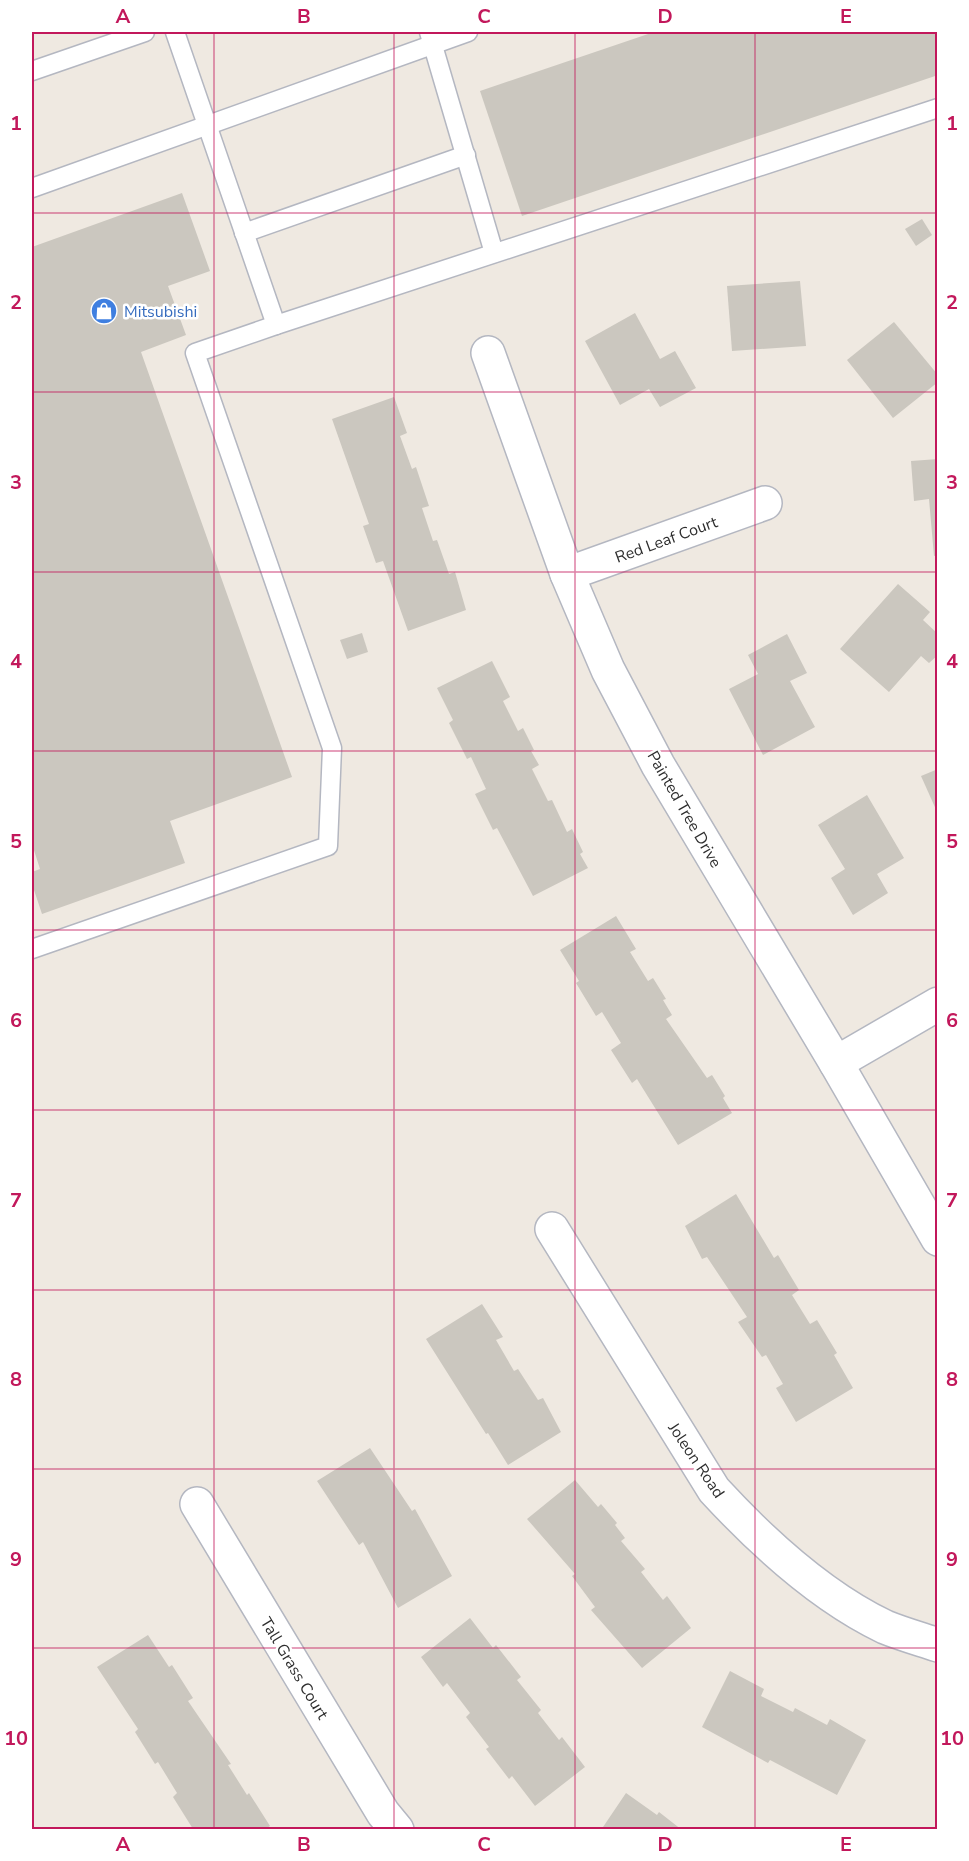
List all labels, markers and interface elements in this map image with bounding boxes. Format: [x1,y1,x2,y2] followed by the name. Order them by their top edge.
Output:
[116,3,131,30] text: A
[297,3,311,30] text: B
[477,3,491,30] text: C
[657,3,673,30] text: D
[840,3,852,30] text: E
[10,110,22,137] text: 1
[946,110,958,137] text: 1
[10,289,22,316] text: 2
[946,289,958,316] text: 2
[89,296,119,326] shop icon: Mitsubishi
[124,301,197,323] place label: Mitsubishi
[10,469,22,496] text: 3
[946,469,958,496] text: 3
[612,511,721,569] street label: Red Leaf Court
[10,648,22,675] text: 4
[946,648,958,675] text: 4
[642,747,727,872] street label: Painted Tree Drive
[10,828,22,855] text: 5
[946,828,958,855] text: 5
[10,1007,22,1034] text: 6
[946,1007,958,1034] text: 6
[10,1187,22,1214] text: 7
[946,1187,958,1214] text: 7
[10,1366,22,1393] text: 8
[946,1366,958,1393] text: 8
[662,1418,729,1503] street label: Joleon Road
[10,1546,22,1573] text: 9
[946,1546,958,1573] text: 9
[255,1613,334,1724] street label: Tall Grass Court
[4,1725,28,1752] text: 10
[940,1725,964,1752] text: 10
[116,1831,131,1858] text: A
[297,1831,311,1858] text: B
[477,1831,491,1858] text: C
[657,1831,673,1858] text: D
[840,1831,852,1858] text: E

